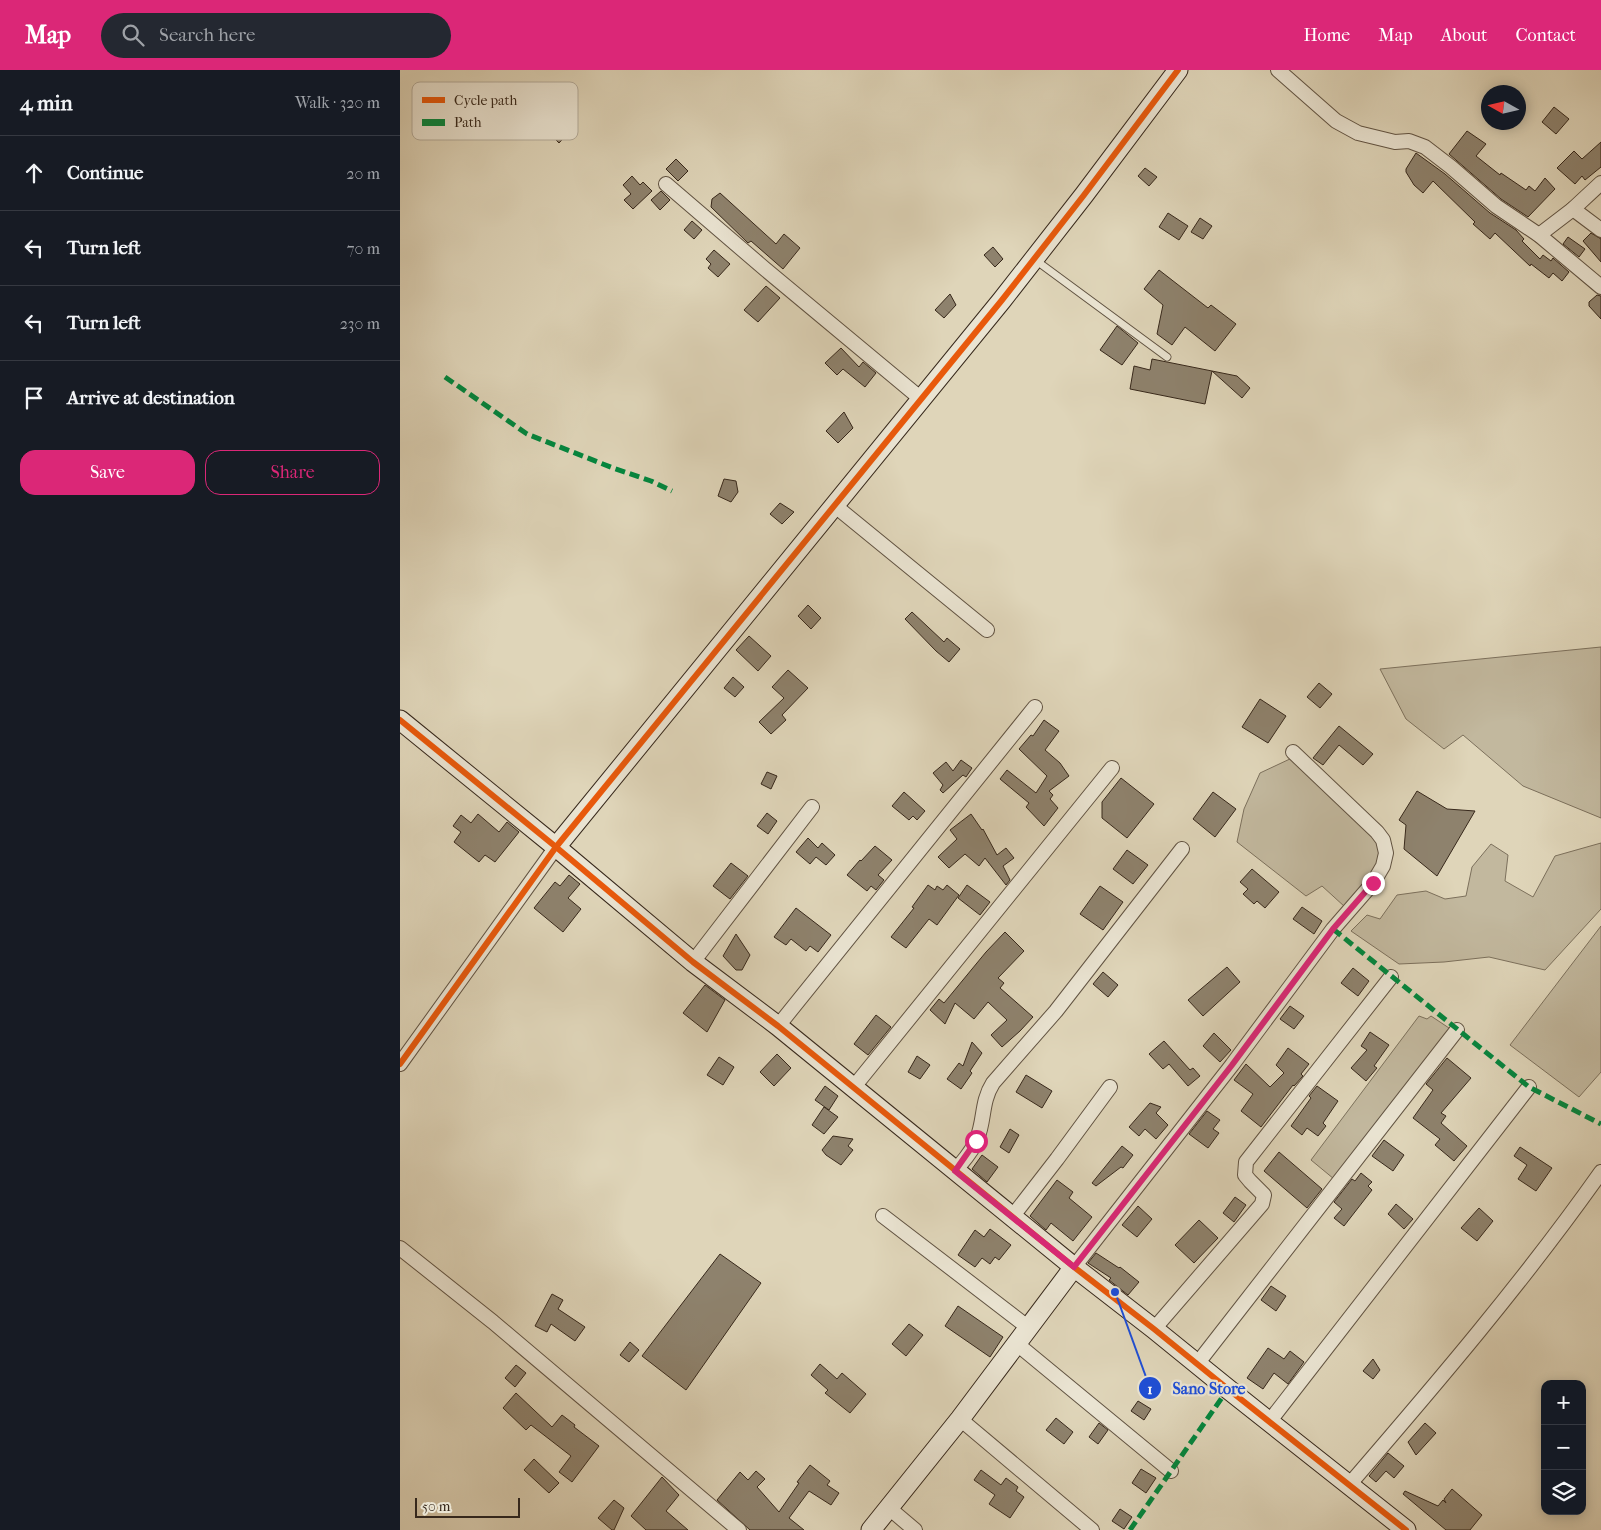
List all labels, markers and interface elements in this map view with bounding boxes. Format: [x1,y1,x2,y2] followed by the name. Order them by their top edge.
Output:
[101,13,451,58] search box
[25,21,71,49] text: Map
[119,21,147,49] icon: search
[159,24,255,46] text: Search here
[1303,25,1350,46] text: Home
[1378,25,1413,46] text: Map
[1441,25,1487,46] text: About
[1515,25,1576,46] text: Contact
[412,82,578,140] legend
[1481,85,1526,130] north arrow
[20,91,73,115] text: 4 min
[454,92,518,109] text: Cycle path
[295,93,380,112] text: Walk · 320 m
[454,114,482,131] text: Path
[20,159,48,187] icon: ahead
[67,162,143,184] text: Continue
[346,164,380,183] text: 20 m
[20,234,48,262] icon: left
[67,237,141,259] text: Turn left
[347,239,380,258] text: 70 m
[20,309,48,337] icon: left
[67,312,141,334] text: Turn left
[340,314,380,333] text: 230 m
[20,384,48,412] icon: arrive
[67,387,235,409] text: Arrive at destination
[20,450,195,495] button: Save
[205,450,380,495] button: Share
[1362,872,1385,895] route end
[965,1130,988,1153] route start
[1138,1373,1256,1404] callout: Sano Store
[1172,1379,1246,1398] text: Sano Store
[1147,1380,1153,1398] text: 1
[1541,1380,1586,1515] map controls
[1541,1380,1586,1425] button: +
[1541,1425,1586,1470] button: −
[1541,1470,1586,1515] button: layers
[415,1495,520,1518] scale bar
[422,1498,450,1515] text: 50 m

